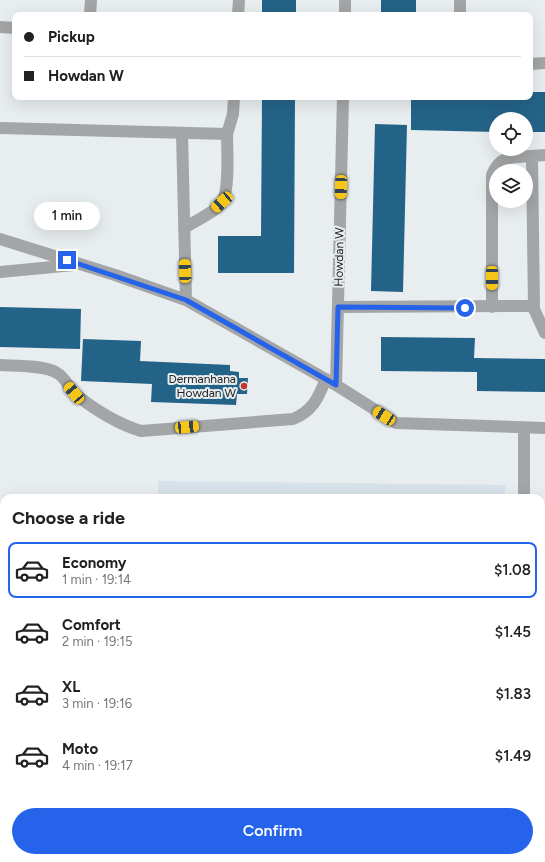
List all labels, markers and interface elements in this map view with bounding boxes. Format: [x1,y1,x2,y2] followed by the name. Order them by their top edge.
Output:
[48,28,95,46] text: Pickup
[48,67,124,85] text: Howdan W
[489,112,533,208] map controls
[489,112,533,156] button: locate
[489,164,533,208] button: layers
[335,175,347,199] car
[209,190,235,214] car
[34,202,100,230] callout: 1 min
[52,208,82,223] text: 1 min
[331,227,347,287] street label: Howdan W
[58,251,76,269] route end
[179,259,191,283] car
[486,266,498,290] car
[456,299,474,317] route start
[168,372,236,400] place label: Dermanhana Howdan W
[62,380,86,406] car
[239,381,249,391] marker: Dermanhana Howdan W
[371,404,397,428] car
[175,420,199,434] car
[12,507,125,529] text: Choose a ride
[14,552,50,588] icon: car
[62,554,127,572] text: Economy
[494,561,531,579] text: $1.08
[62,572,131,587] text: 1 min · 19:14
[14,614,50,650] icon: car
[62,616,121,634] text: Comfort
[495,623,531,641] text: $1.45
[62,634,132,649] text: 2 min · 19:15
[14,676,50,712] icon: car
[62,678,80,696] text: XL
[495,685,531,703] text: $1.83
[62,696,132,711] text: 3 min · 19:16
[14,738,50,774] icon: car
[62,740,98,758] text: Moto
[495,747,531,765] text: $1.49
[62,758,133,773] text: 4 min · 19:17
[12,808,533,854] button: Confirm

